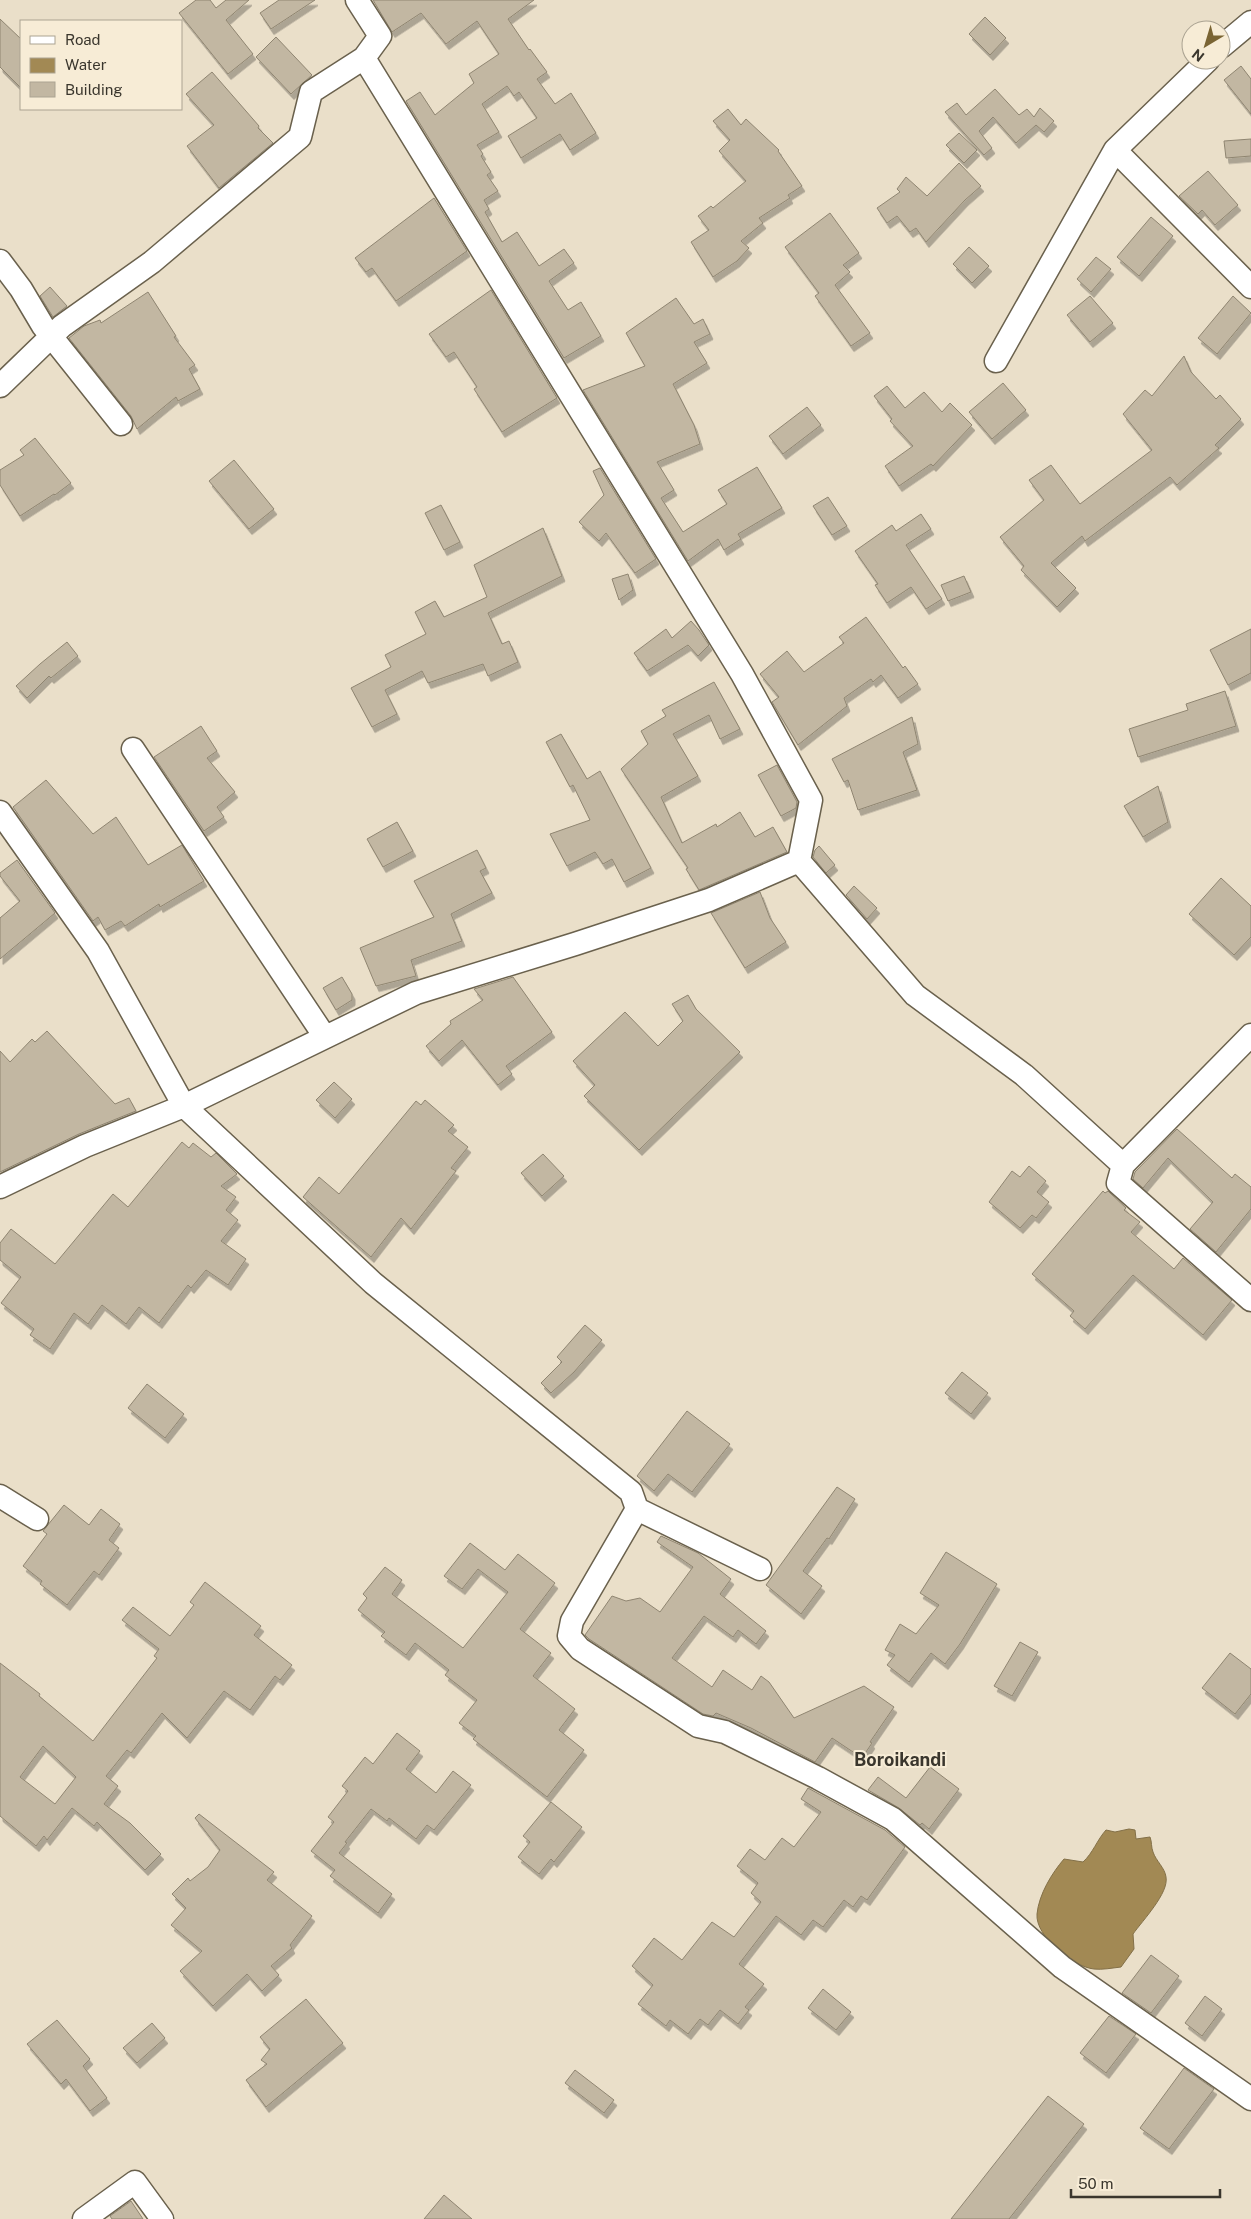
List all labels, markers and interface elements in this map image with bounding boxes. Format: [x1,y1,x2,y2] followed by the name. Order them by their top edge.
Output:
[20,20,182,110] legend
[1181,20,1231,70] north arrow
[65,31,101,48] text: Road
[1189,46,1207,65] text: N
[65,56,107,73] text: Water
[65,81,123,98] text: Building
[854,1749,946,1770] district label: Boroikandi
[1071,2166,1220,2198] scale bar
[1078,2175,1113,2192] text: 50 m

